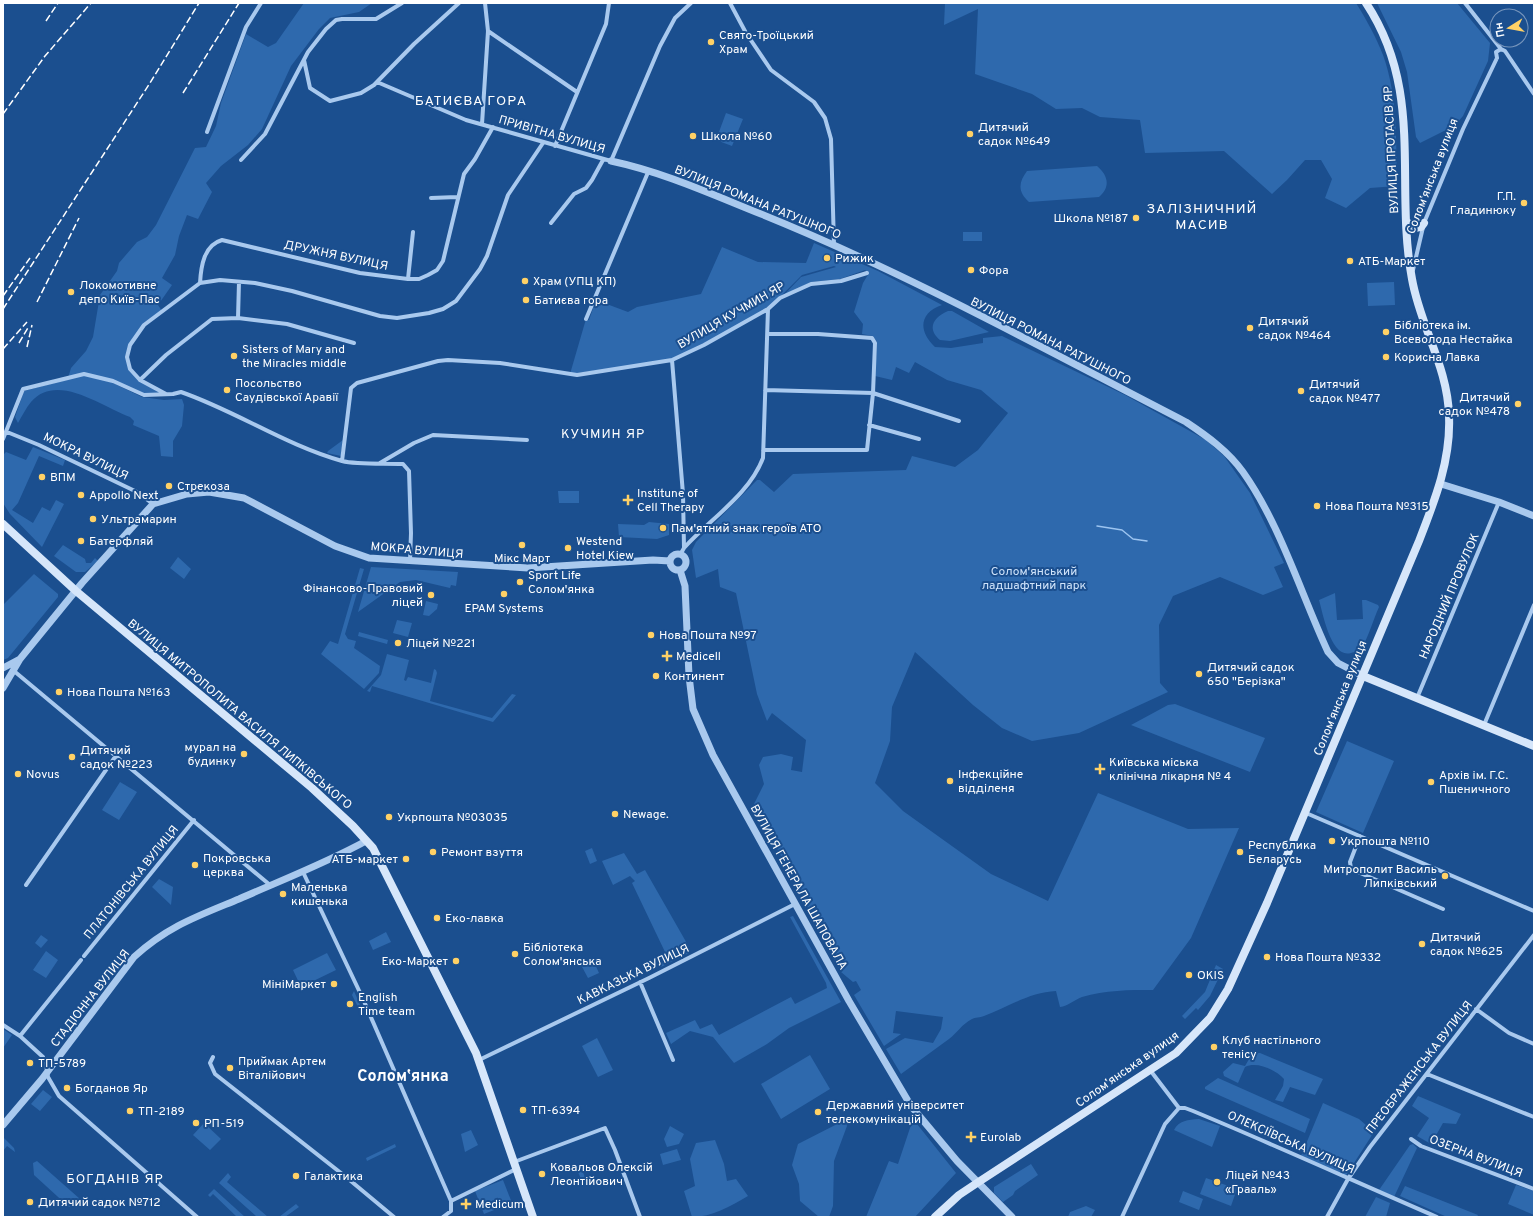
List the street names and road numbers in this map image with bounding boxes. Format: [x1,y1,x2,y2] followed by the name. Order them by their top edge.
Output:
[1381,85,1403,214] street label: ВУЛИЦЯ ПРОТАСІВ ЯР
[497,112,607,158] street label: ПРИВІТНА ВУЛИЦЯ
[1403,116,1462,237] street label: Соломʼянська вулиця
[672,162,843,244] street label: ВУЛИЦЯ РОМАНА РАТУШНОГО
[282,237,389,275] street label: ДРУЖНЯ ВУЛИЦЯ
[675,278,788,353] street label: ВУЛИЦЯ КУЧМИН ЯР
[967,294,1134,390] street label: ВУЛИЦЯ РОМАНА РАТУШНОГО
[40,429,131,484] street label: МОКРА ВУЛИЦЯ
[1416,531,1484,662] street label: НАРОДНИЙ ПРОВУЛОК
[370,539,464,563] street label: МОКРА ВУЛИЦЯ
[124,616,355,814] street label: ВУЛИЦЯ МИТРОПОЛИТА ВАСИЛЯ ЛИПКІВСЬКОГО
[1310,638,1371,758] street label: Соломʼянська вулиця
[746,802,850,973] street label: ВУЛИЦЯ ГЕНЕРАЛА ШАПОВАЛА
[81,822,183,943] street label: ПЛАТОНІВСЬКА ВУЛИЦЯ
[575,941,692,1009] street label: КАВКАЗЬКА ВУЛИЦЯ
[48,946,134,1051] street label: СТАДІОННА ВУЛИЦЯ
[1363,998,1477,1137] street label: ПРЕОБРАЖЕНСЬКА ВУЛИЦЯ
[1073,1028,1183,1112] street label: Соломʼянська вулиця
[1224,1108,1357,1178] street label: ОЛЕКСІЇВСЬКА ВУЛИЦЯ
[1427,1132,1525,1182] street label: ОЗЕРНА ВУЛИЦЯ

